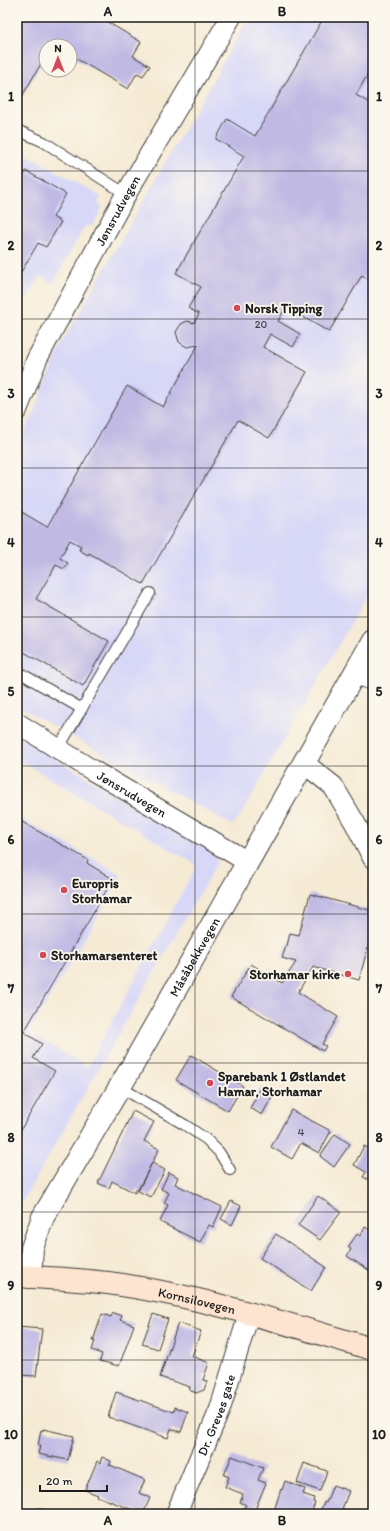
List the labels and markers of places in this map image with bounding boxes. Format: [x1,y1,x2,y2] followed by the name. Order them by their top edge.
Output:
[245,301,323,317] place label: Norsk Tipping
[232,303,242,313] marker: Norsk Tipping
[72,876,133,906] place label: Europris Storhamar
[59,885,69,895] marker: Europris Storhamar
[51,948,158,963] place label: Storhamarsenteret
[38,950,48,960] marker: Storhamarsenteret
[249,967,340,982] place label: Storhamar kirke
[343,969,353,979] marker: Storhamar kirke
[218,1069,346,1099] place label: Sparebank 1 Østlandet Hamar, Storhamar
[205,1078,215,1088] marker: Sparebank 1 Østlandet Hamar, Storhamar

